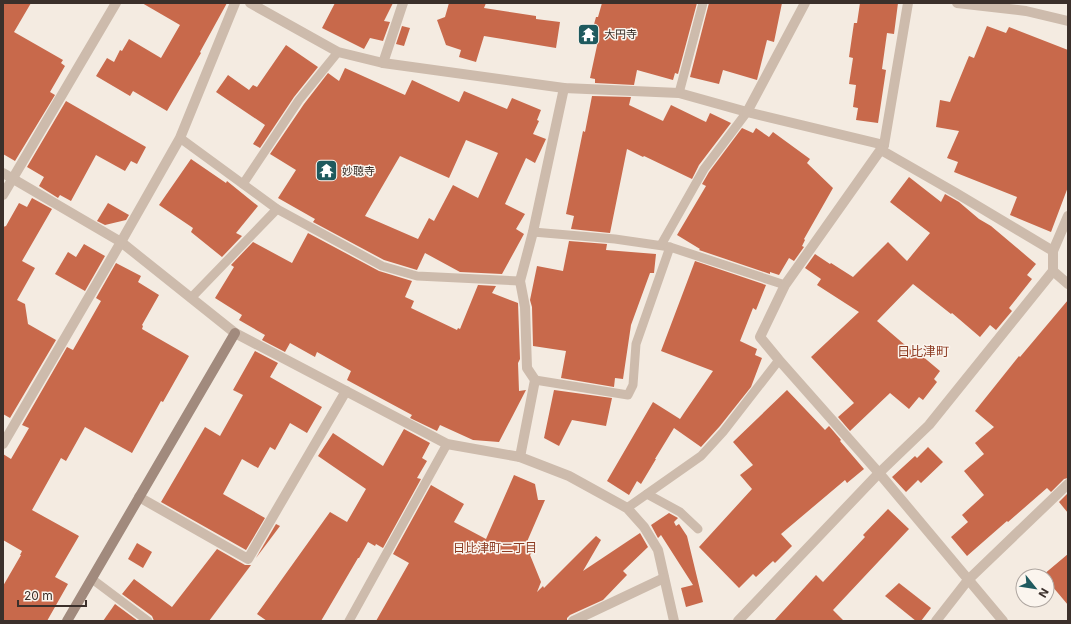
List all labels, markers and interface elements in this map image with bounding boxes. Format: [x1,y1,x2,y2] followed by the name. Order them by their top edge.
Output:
[576,21,602,47] temple icon: 大円寺
[604,27,637,41] place label: 大円寺
[314,158,340,184] temple icon: 妙聴寺
[342,164,375,178] place label: 妙聴寺
[897,343,949,359] district label: 日比津町
[453,540,537,555] district label: 日比津町二丁目
[1015,568,1055,608] north arrow
[18,582,86,608] scale bar
[1036,586,1052,600] text: N
[24,588,53,603] text: 20 m

